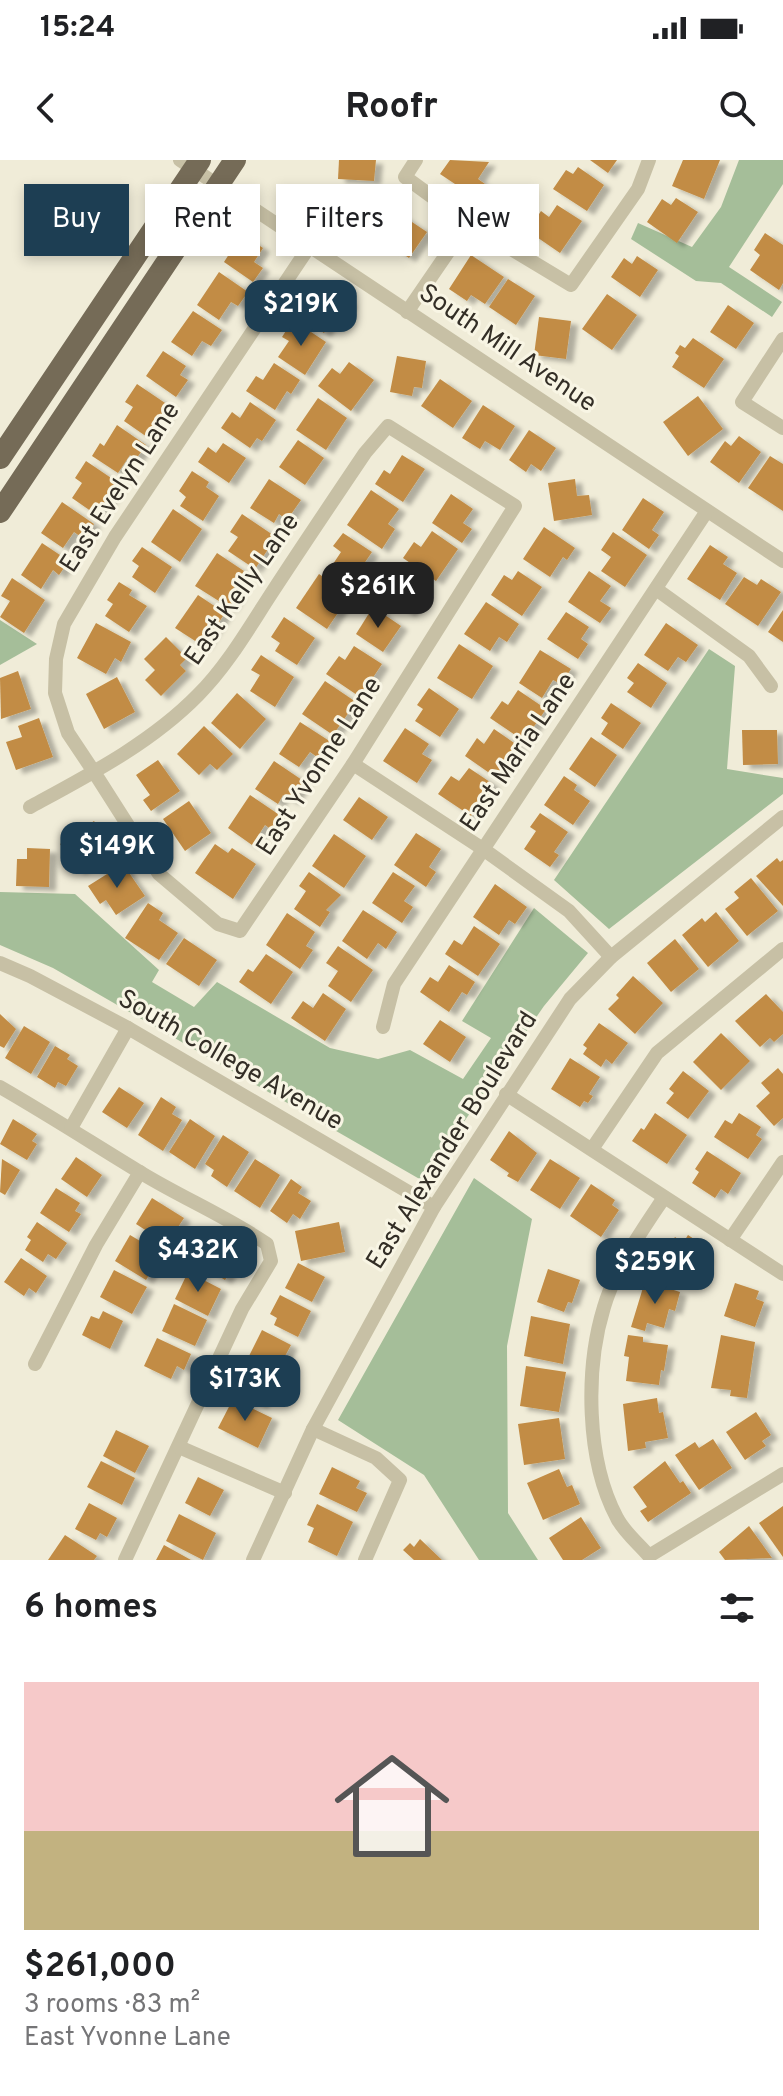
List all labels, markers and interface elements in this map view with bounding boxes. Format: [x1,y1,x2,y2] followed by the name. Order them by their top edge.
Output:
[40,10,115,47] text: 15:24
[345,85,438,131] text: Roofr
[24,86,68,130] icon: back
[715,86,759,130] icon: search
[24,184,129,256] chip: Buy
[145,184,260,256] chip: Rent
[276,184,412,256] chip: Filters
[428,184,539,256] chip: New
[412,277,602,421] street label: South Mill Avenue
[245,280,357,348] pin: $219K
[263,289,339,322] text: $219K
[53,396,189,580] street label: East Evelyn Lane
[178,507,308,673] street label: East Kelly Lane
[322,562,434,630] pin: $261K
[340,571,416,604] text: $261K
[454,667,584,839] street label: East Maria Lane
[250,671,390,863] street label: East Yvonne Lane
[61,822,173,890] pin: $149K
[78,831,156,864] text: $149K
[112,983,348,1139] street label: South College Avenue
[360,1006,546,1276] street label: East Alexander Boulevard
[142,1226,254,1294] pin: $432K
[157,1235,239,1268] text: $432K
[599,1238,711,1306] pin: $259K
[614,1247,696,1280] text: $259K
[189,1355,301,1423] pin: $173K
[208,1364,282,1397] text: $173K
[715,1586,759,1630] icon: filters
[24,1587,158,1630] text: 6 homes
[320,1734,464,1878] icon: home
[24,1946,176,1989] text: $261,000
[24,1989,200,2022] text: 3 rooms · 83 m²
[24,2022,231,2055] text: East Yvonne Lane

